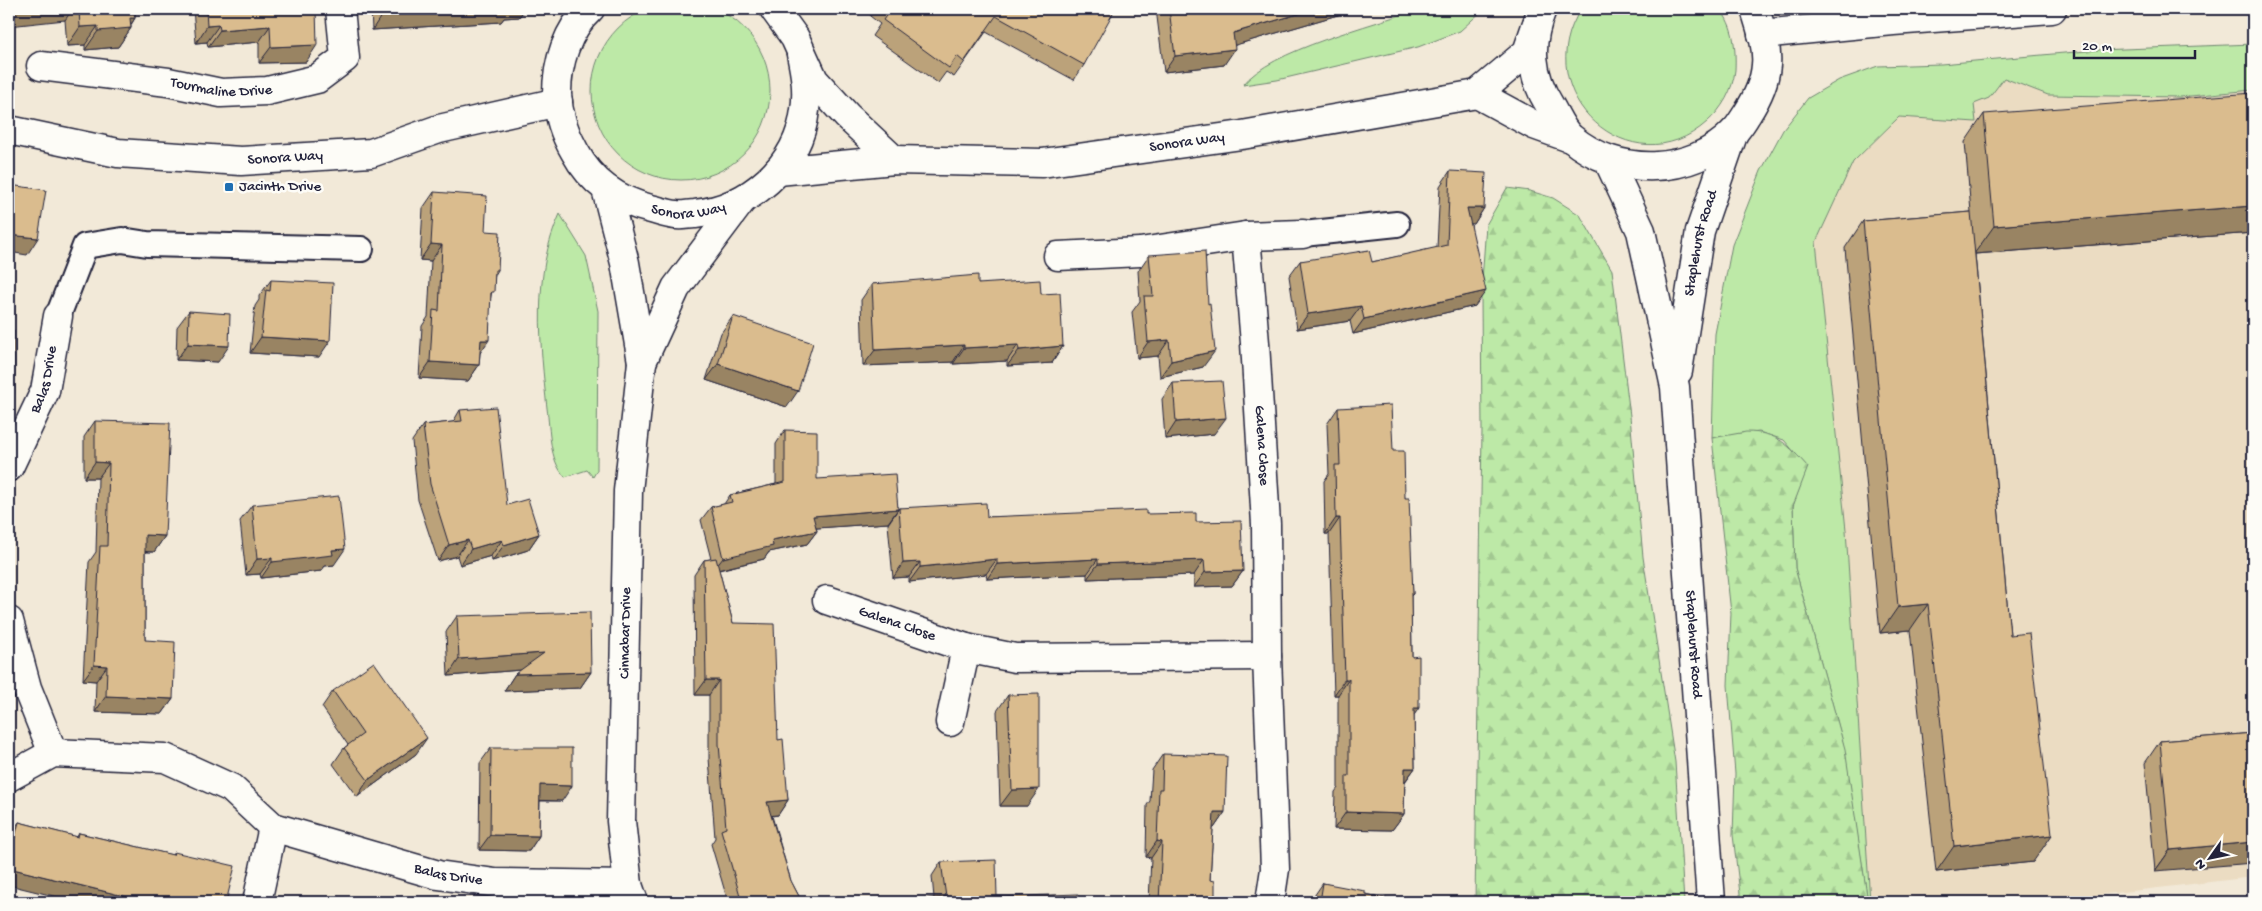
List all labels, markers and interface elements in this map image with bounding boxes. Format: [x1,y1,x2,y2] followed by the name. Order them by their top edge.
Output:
[2074,28,2196,60] scale bar
[2082,38,2112,56] text: 20 m
[168,74,274,102] street label: Tourmaline Drive
[1148,128,1226,157] street label: Sonora Way
[247,147,324,170] street label: Sonora Way
[239,178,321,196] place label: Jacinth Drive
[223,181,235,193] marker: Jacinth Drive
[1681,187,1723,297] street label: Staplehurst Road
[649,198,729,225] street label: Sonora Way
[26,344,62,417] street label: Balas Drive
[1250,405,1273,486] street label: Galena Close
[616,587,636,679] street label: Cinnabar Drive
[1680,590,1706,700] street label: Staplehurst Road
[856,603,938,646] street label: Galena Close
[2184,834,2234,884] north arrow
[2192,855,2211,872] text: N
[411,859,484,890] street label: Balas Drive

